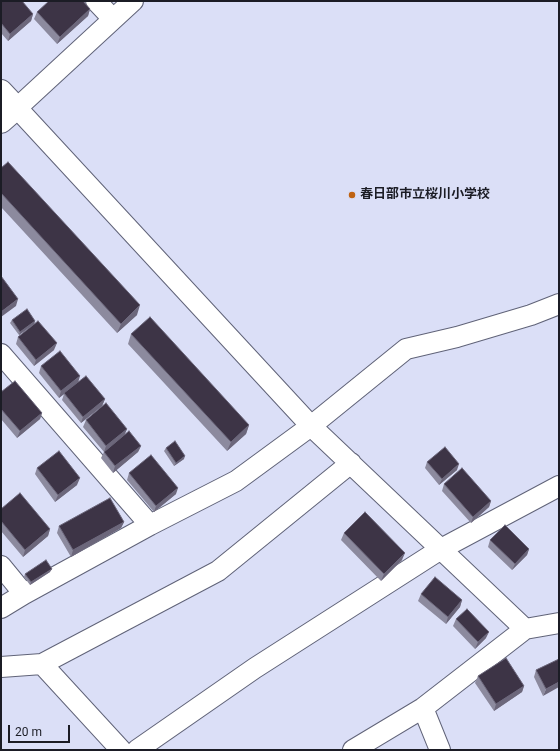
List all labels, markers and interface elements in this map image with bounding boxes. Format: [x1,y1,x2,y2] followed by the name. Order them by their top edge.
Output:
[360,187,490,203] place label: 春日部市立桜川小学校
[347,190,357,200] marker: 春日部市立桜川小学校
[10,717,72,743] scale bar
[15,725,42,739] text: 20 m

